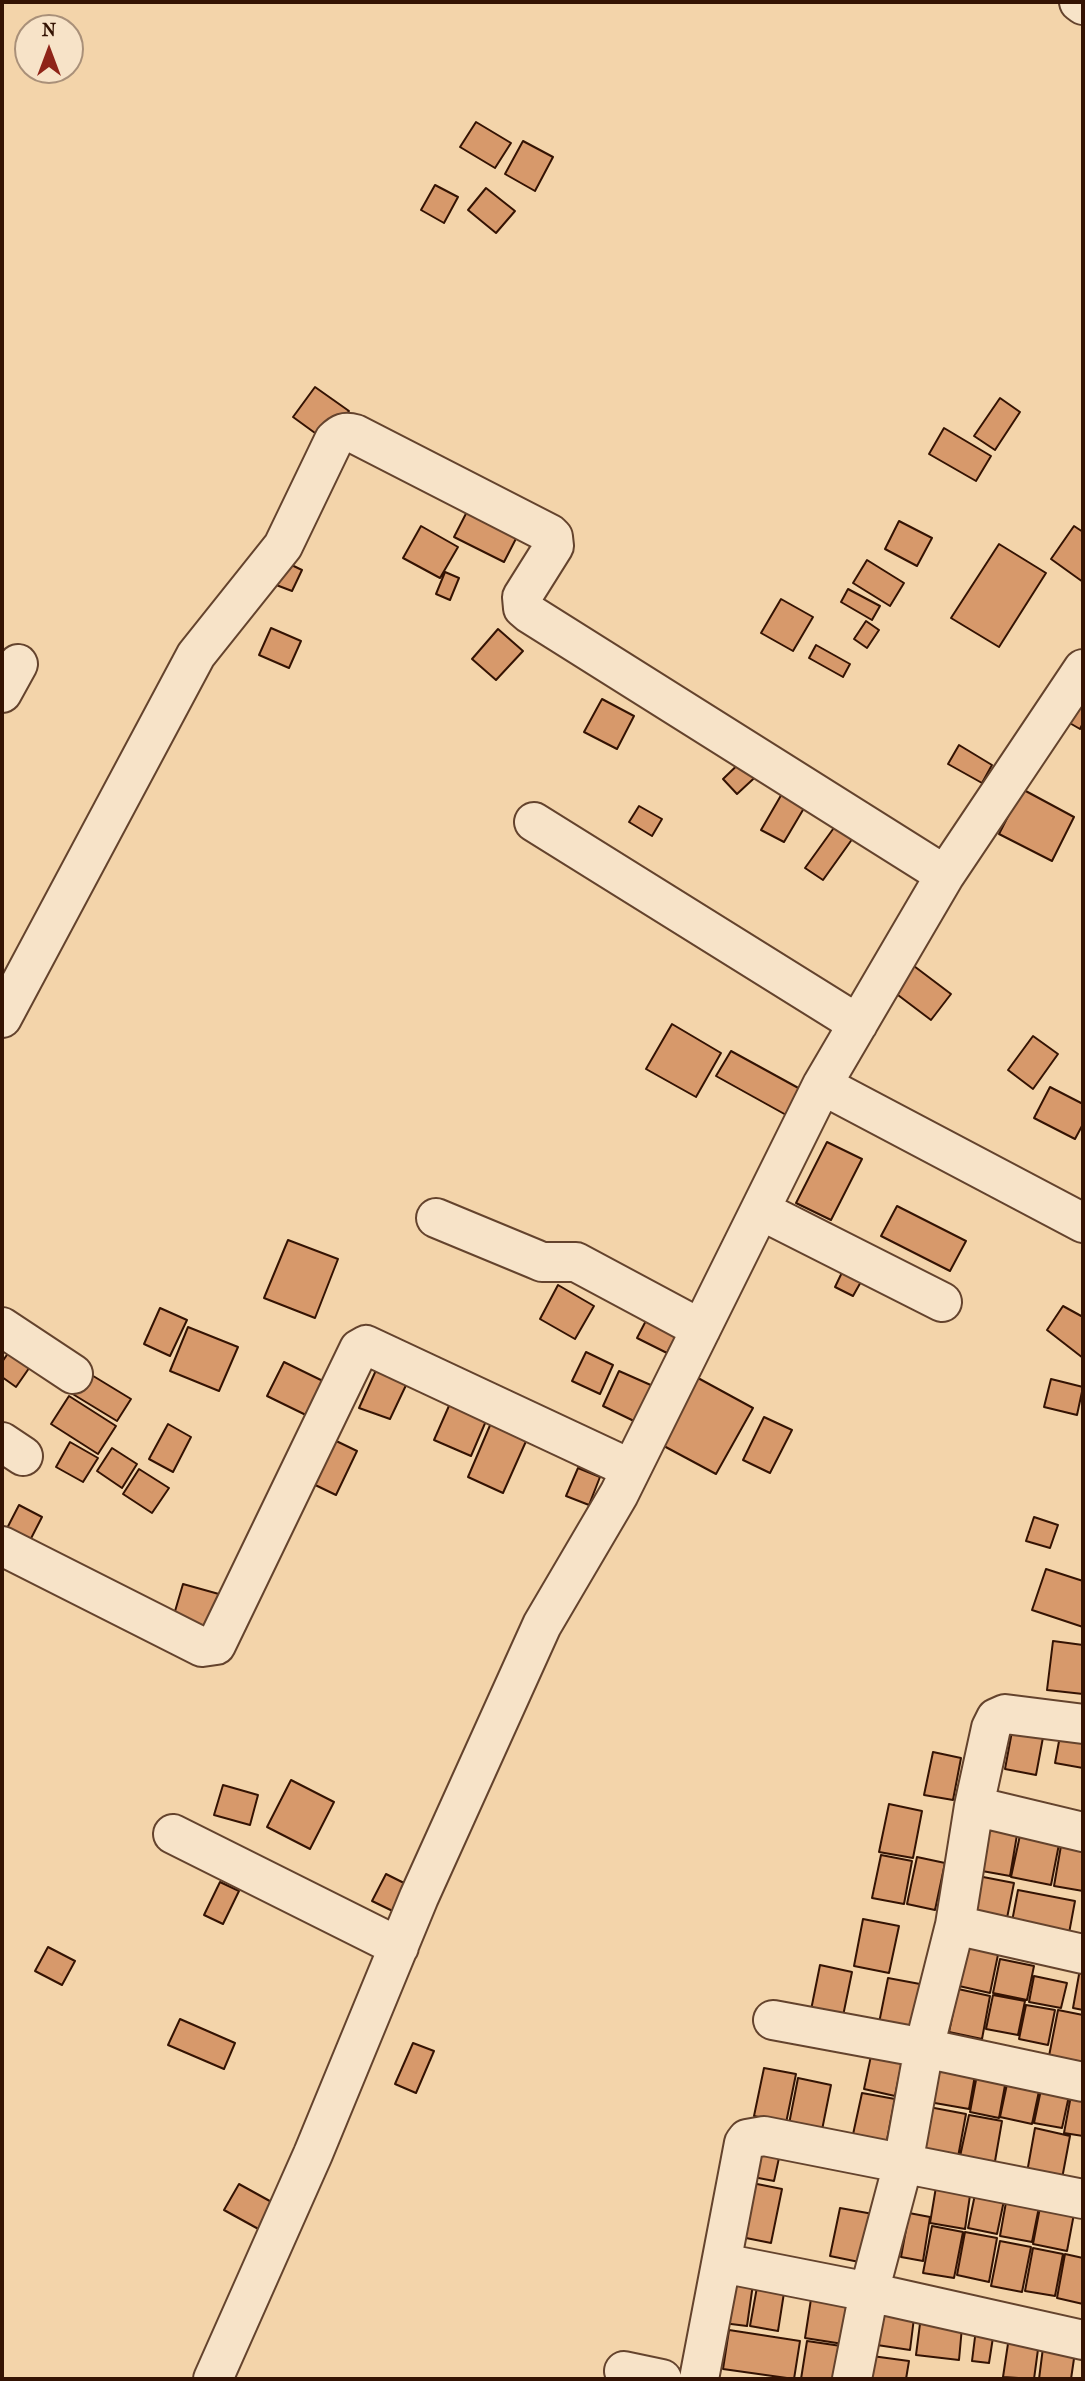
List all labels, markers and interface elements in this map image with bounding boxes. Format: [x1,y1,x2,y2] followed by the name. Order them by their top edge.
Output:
[14,14,84,84] north arrow
[42,19,56,41] text: N

